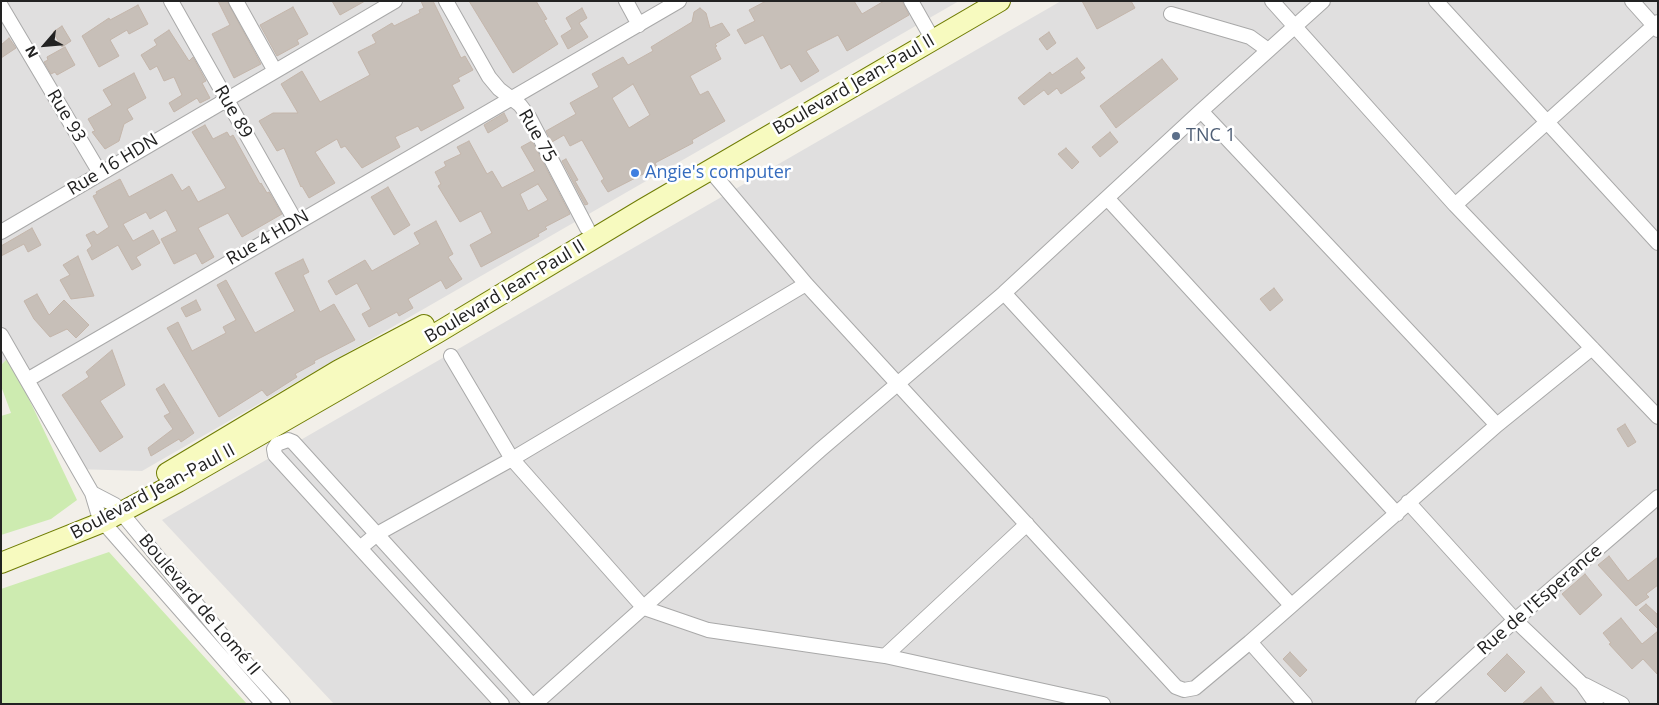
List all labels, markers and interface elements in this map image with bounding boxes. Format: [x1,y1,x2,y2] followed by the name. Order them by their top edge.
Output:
[20,20,70,70] north arrow
[769,30,939,140] street label: Boulevard Jean-Paul II
[20,43,42,61] text: N
[209,82,257,142] street label: Rue 89
[42,86,90,146] street label: Rue 93
[513,106,561,166] street label: Rue 75
[1186,125,1236,147] place label: TNC 1
[64,129,162,201] street label: Rue 16 HDN
[1170,130,1182,142] marker: TNC 1
[645,162,791,184] place label: Angie's computer
[629,167,641,179] marker: Angie's computer
[223,206,313,270] street label: Rue 4 HDN
[421,236,589,348] street label: Boulevard Jean-Paul II
[67,439,239,545] street label: Boulevard Jean-Paul II
[134,530,264,680] street label: Boulevard de Lomé II
[1473,540,1607,660] street label: Rue de l'Esperance

